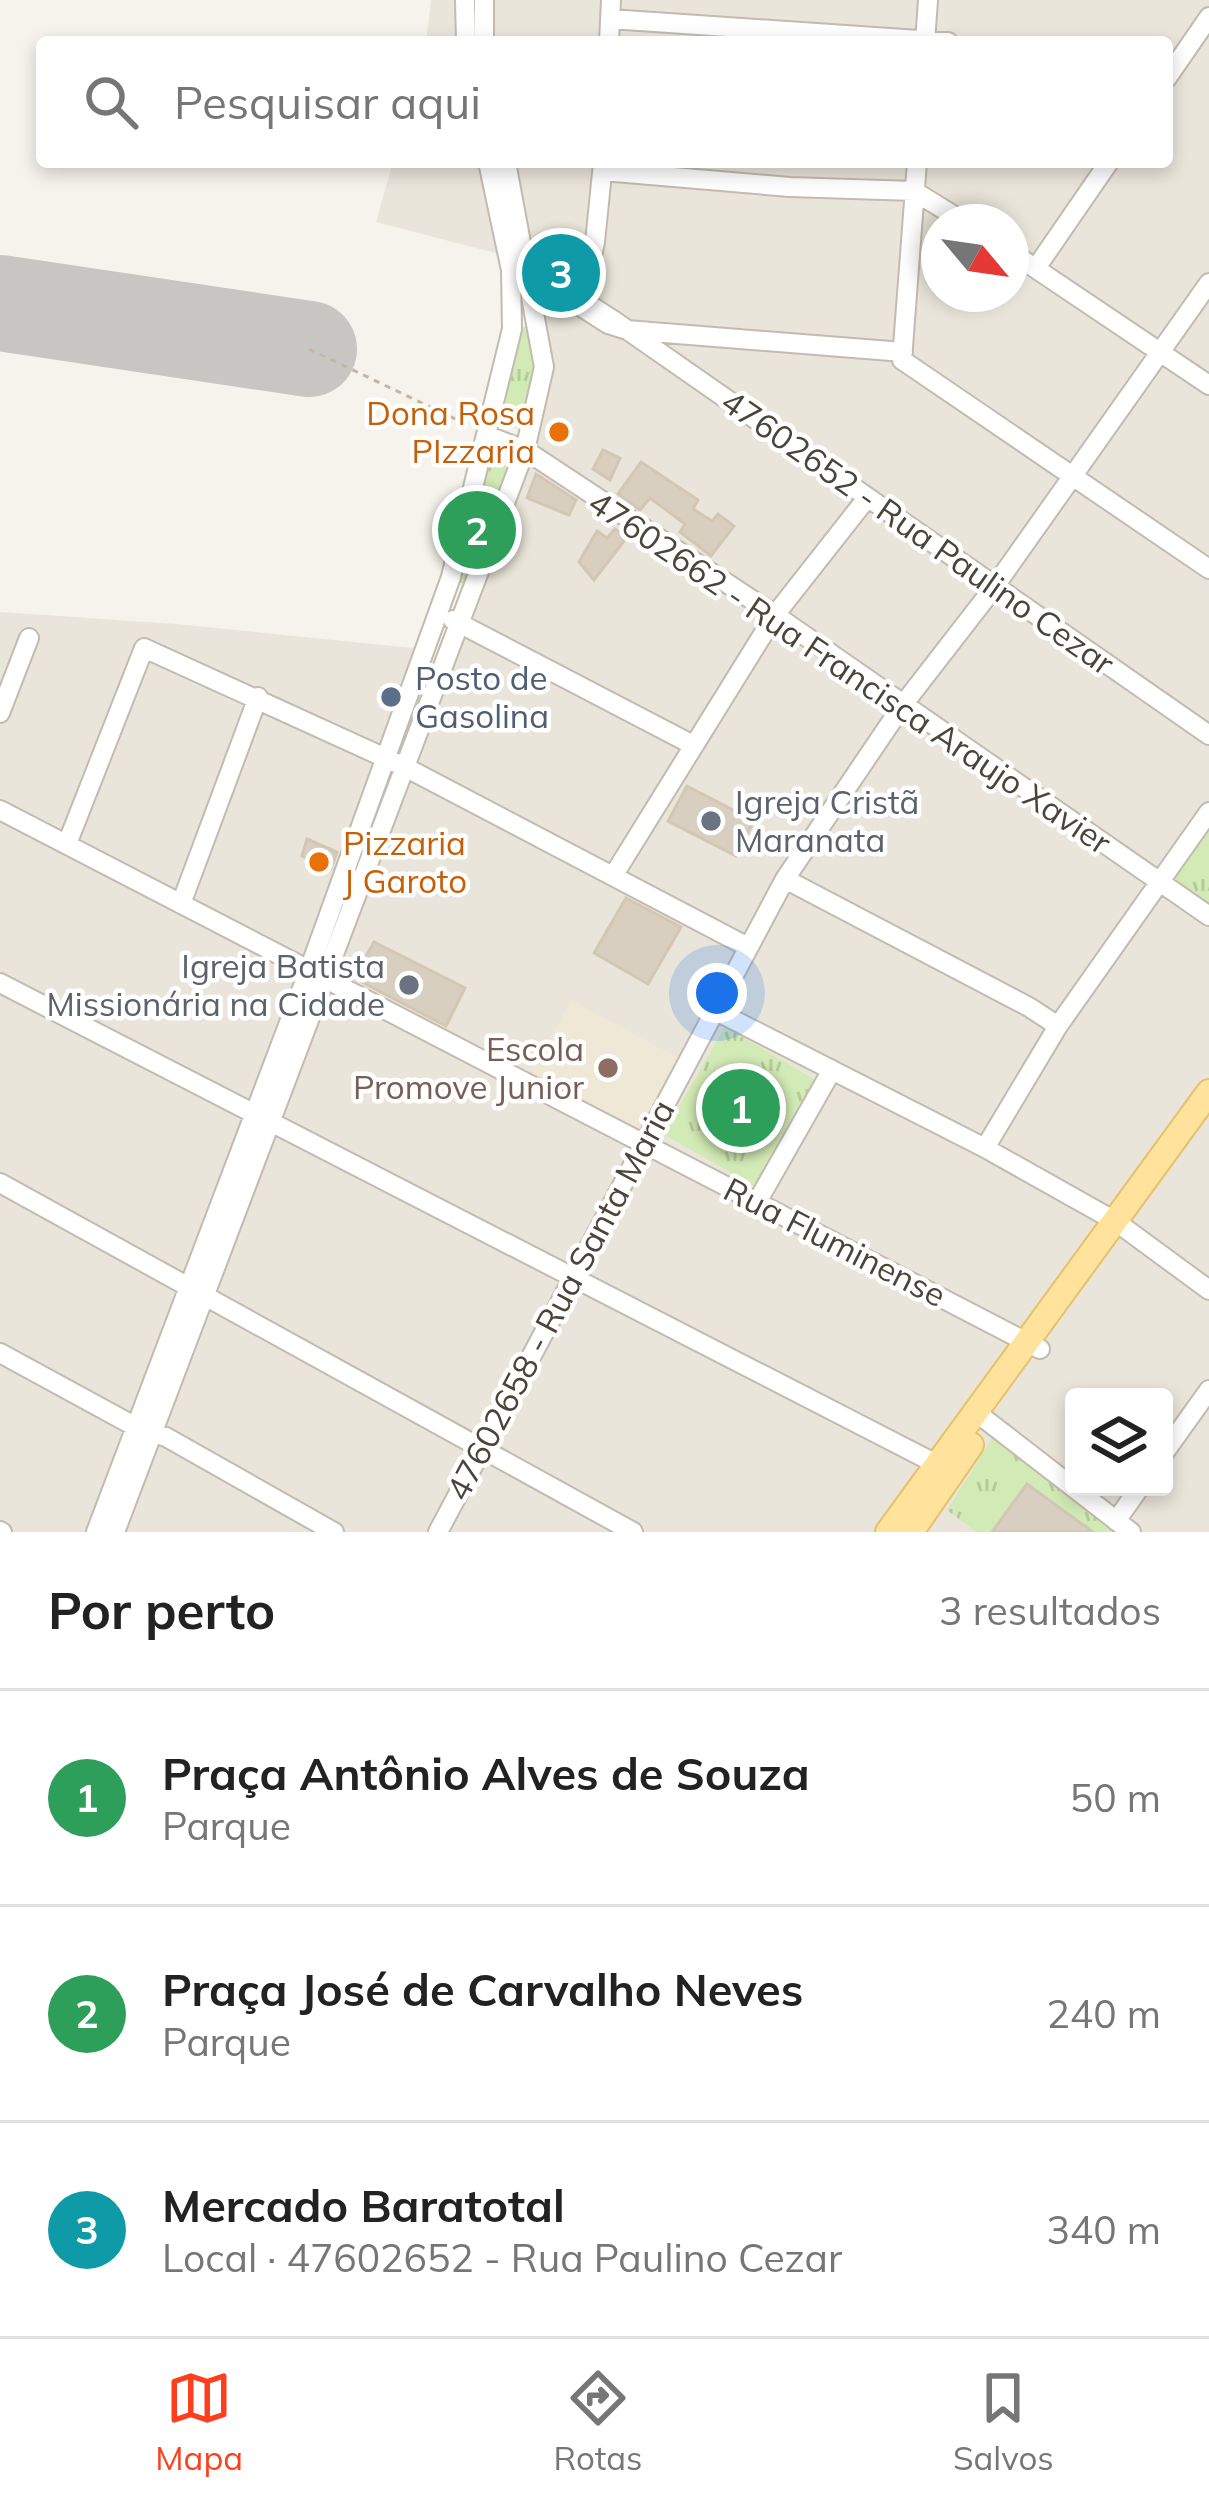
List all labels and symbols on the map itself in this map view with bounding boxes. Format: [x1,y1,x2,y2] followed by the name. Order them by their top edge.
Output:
[921,204,1029,312] north arrow
[522,228,600,318] pin: 3
[714,380,1123,683] street label: 47602652 - Rua Paulino Cezar
[366,392,535,471] place label: Dona Rosa PIzzaria
[546,419,572,445] marker: Dona Rosa PIzzaria
[581,481,1119,862] street label: 47602662 - Rua Francisca Araujo Xavier
[438,485,516,575] pin: 2
[415,657,549,736] place label: Posto de Gasolina
[378,684,404,710] marker: Posto de Gasolina
[735,781,919,860] place label: Igreja Cristã Maranata
[698,808,724,834] marker: Igreja Cristã Maranata
[343,822,467,901] place label: Pizzaria J Garoto
[306,849,332,875] marker: Pizzaria J Garoto
[46,945,385,1024] place label: Igreja Batista Missionária na Cidade
[687,963,747,1023] your location
[396,972,422,998] marker: Igreja Batista Missionária na Cidade
[353,1028,584,1107] place label: Escola Promove Junior
[595,1055,621,1081] marker: Escola Promove Junior
[702,1063,780,1153] pin: 1
[436,1093,683,1507] street label: 47602658 - Rua Santa Maria
[717,1168,953,1315] street label: Rua Fluminense

